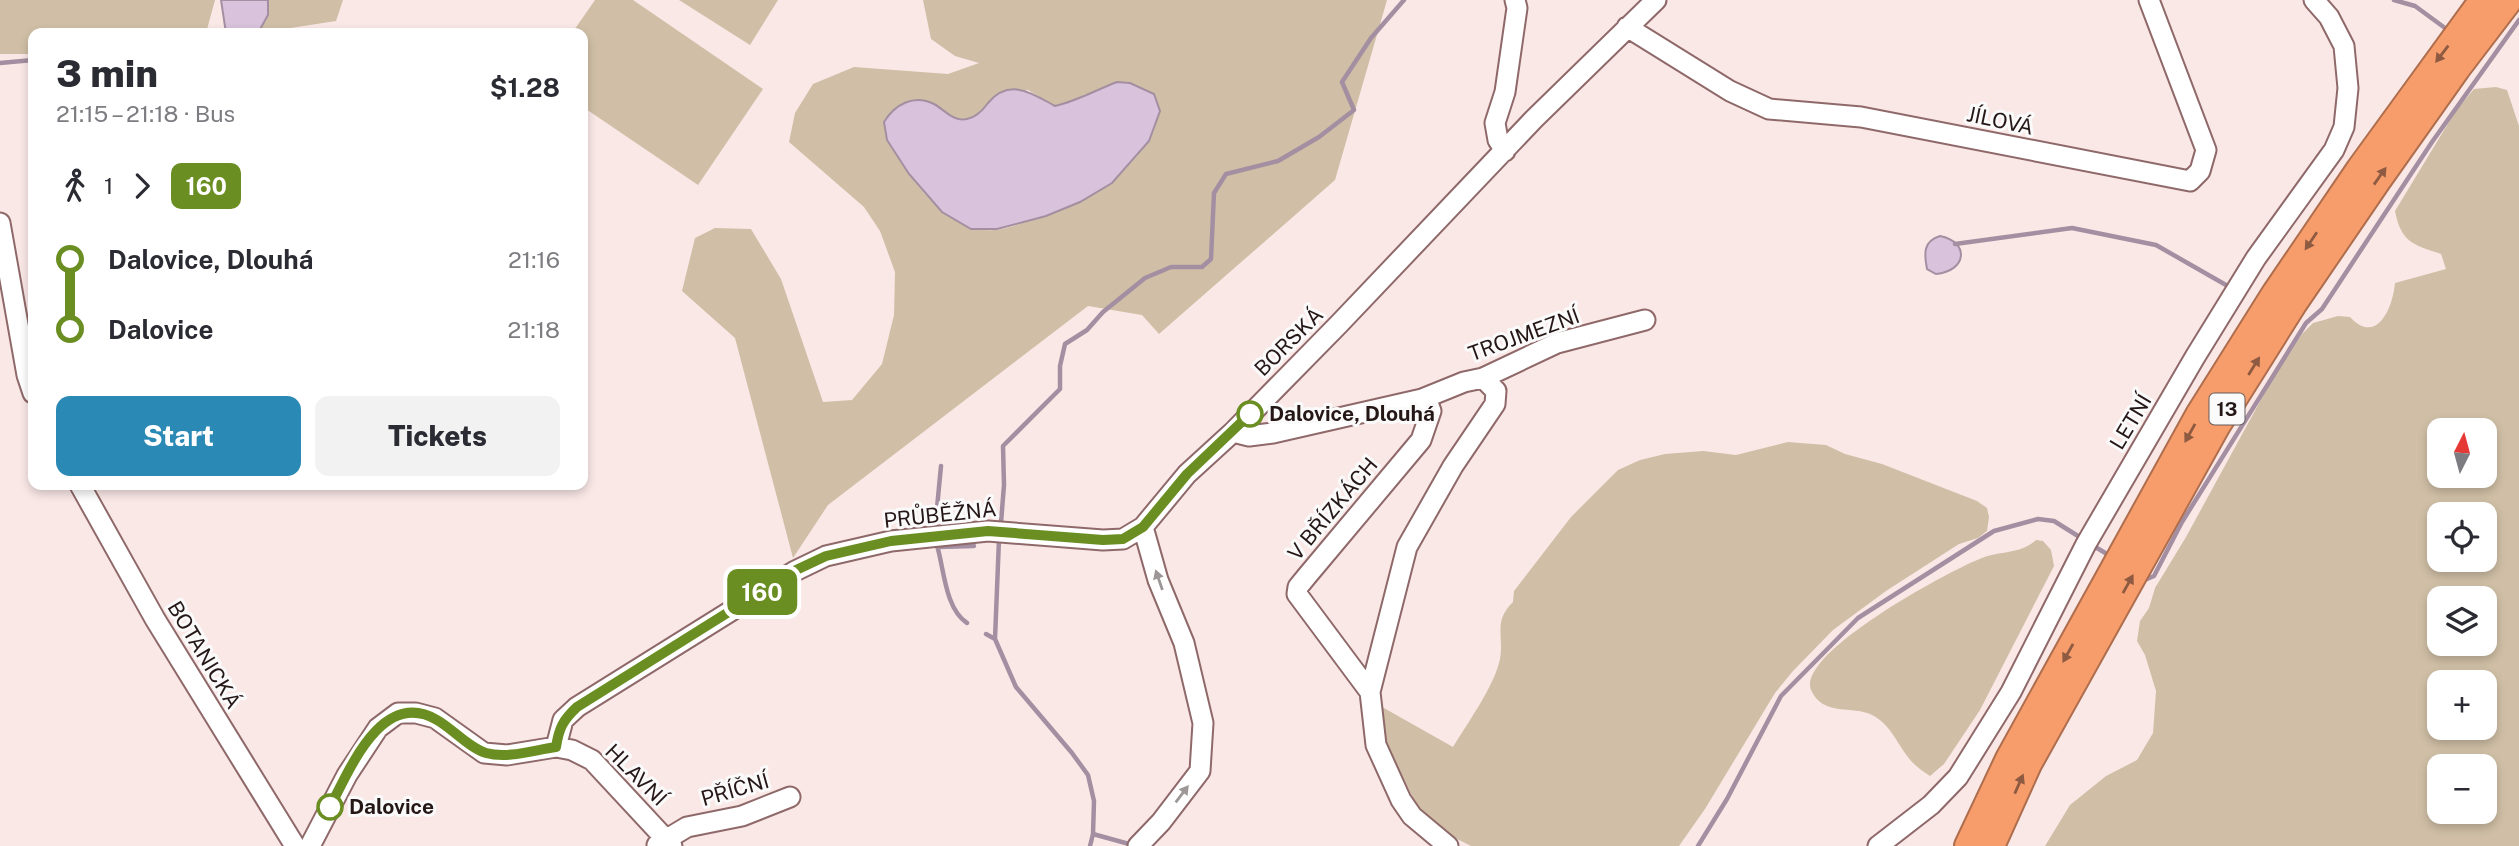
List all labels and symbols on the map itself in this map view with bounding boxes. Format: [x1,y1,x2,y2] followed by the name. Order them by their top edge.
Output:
[2435,45,2449,64] one-way arrow
[1964,101,2036,140] street label: JÍLOVÁ
[2373,167,2386,186] one-way arrow
[2305,231,2318,251] one-way arrow
[1249,302,1328,381] street label: BORSKÁ
[1465,302,1584,366] street label: TROJMEZNÍ
[2247,357,2261,375] one-way arrow
[2104,389,2157,454] street label: LETNÍ
[2210,394,2244,424] road number: 13
[1237,401,1263,427] marker: Dalovice, Dlouhá
[1269,401,1435,426] place label: Dalovice, Dlouhá
[2427,418,2497,488] north arrow
[2184,423,2196,443] one-way arrow
[1282,452,1383,565] street label: V BŘÍZKÁCH
[882,495,998,533] street label: PRŮBĚŽNÁ
[722,569,802,615] line badge: 160
[1153,569,1164,590] one-way arrow
[2122,574,2134,594] one-way arrow
[163,596,246,713] street label: BOTANICKÁ
[2062,644,2074,663] one-way arrow
[600,739,673,811] street label: HLAVNÍ
[698,768,773,811] street label: PŘÍČNÍ
[2014,774,2025,794] one-way arrow
[1175,785,1189,803] one-way arrow
[317,794,343,820] marker: Dalovice
[349,794,434,819] place label: Dalovice

